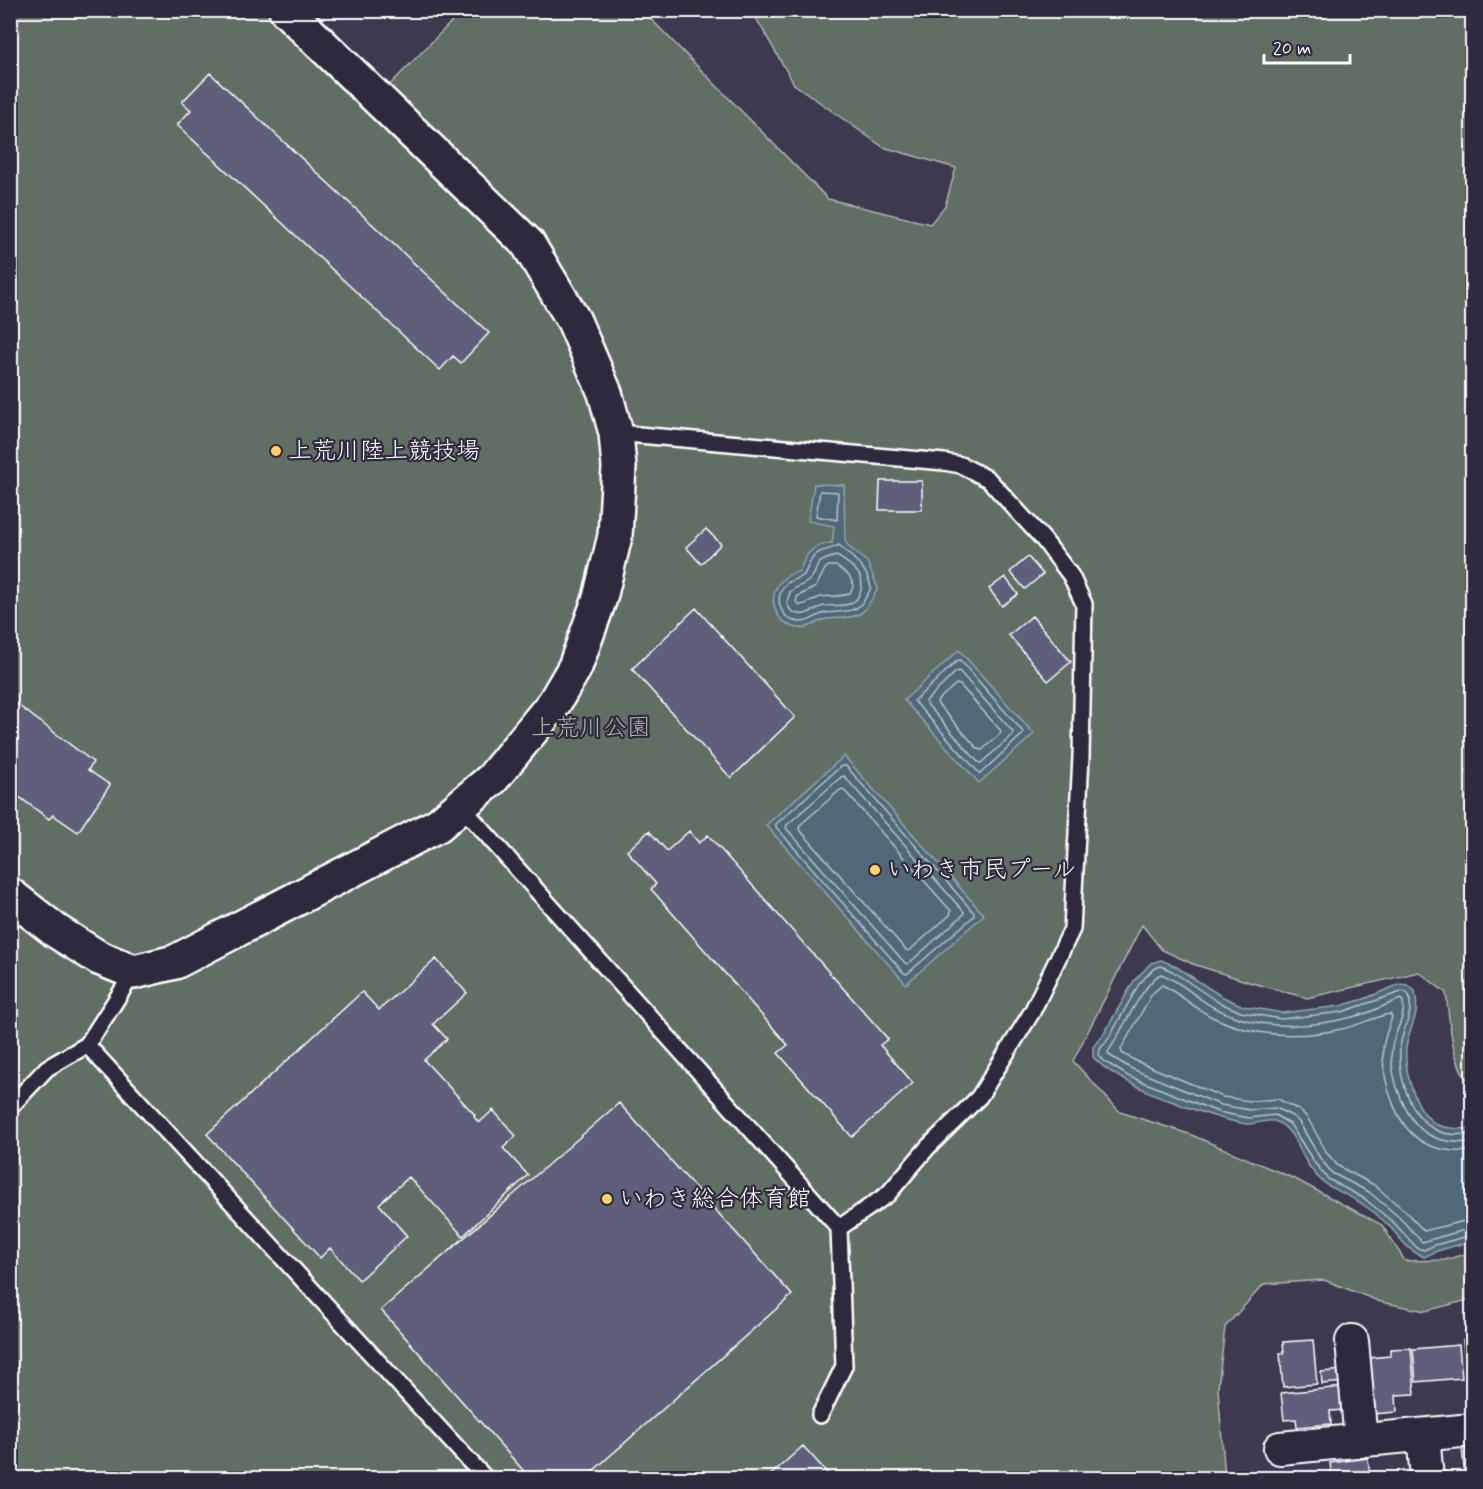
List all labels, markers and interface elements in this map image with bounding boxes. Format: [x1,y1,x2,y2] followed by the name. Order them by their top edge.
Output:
[1264,27,1350,65] scale bar
[1273,37,1311,61] text: 20 m
[288,436,480,467] place label: 上荒川陸上競技場
[269,444,283,458] marker: 上荒川陸上競技場
[531,713,651,744] park label: 上荒川公園
[887,855,1076,886] place label: いわき市民プール
[868,863,882,877] marker: いわき市民プール
[619,1184,811,1215] place label: いわき総合体育館
[600,1192,614,1206] marker: いわき総合体育館

